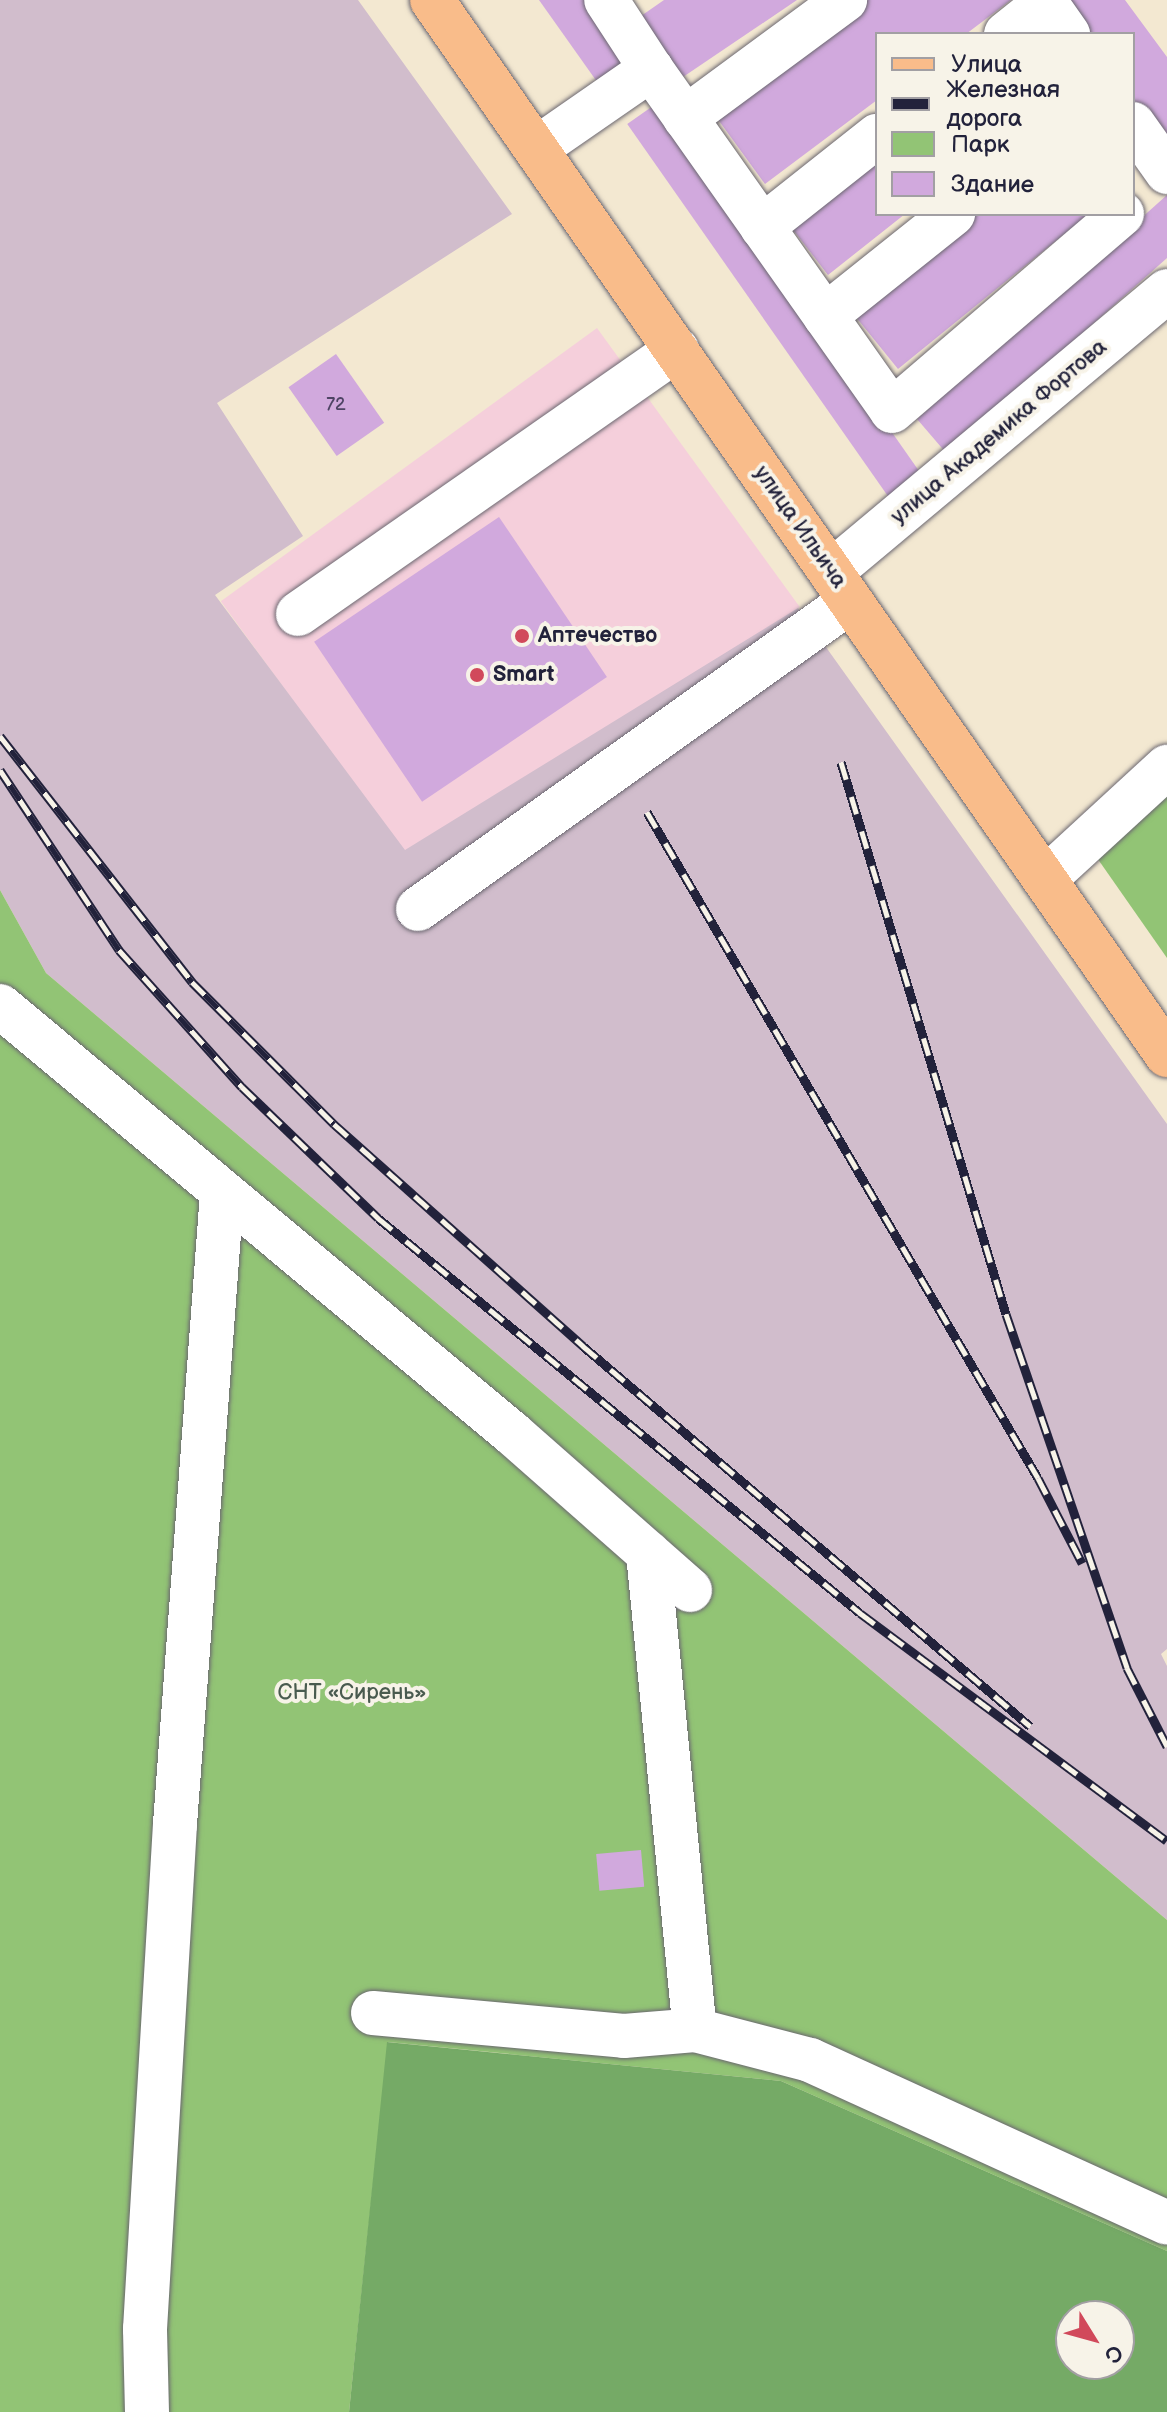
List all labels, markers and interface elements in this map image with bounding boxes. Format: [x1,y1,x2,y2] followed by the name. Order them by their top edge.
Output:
[875,32,1135,216] legend
[951,50,1022,79] text: Улица
[946,75,1060,133] text: Железная дорога
[951,130,1009,159] text: Парк
[951,170,1034,199] text: Здание
[886,334,1112,530] street label: улица Академика Фортова
[326,394,346,416] house number: 72
[748,461,852,593] street label: улица Ильича
[538,623,657,649] place label: Аптечество
[513,627,531,645] marker: Аптечество
[493,662,554,688] place label: Smart
[468,666,486,684] marker: Smart
[278,1680,426,1706] park label: СНТ «Сирень»
[1055,2300,1135,2380] north arrow
[1098,2339,1128,2368] text: С

